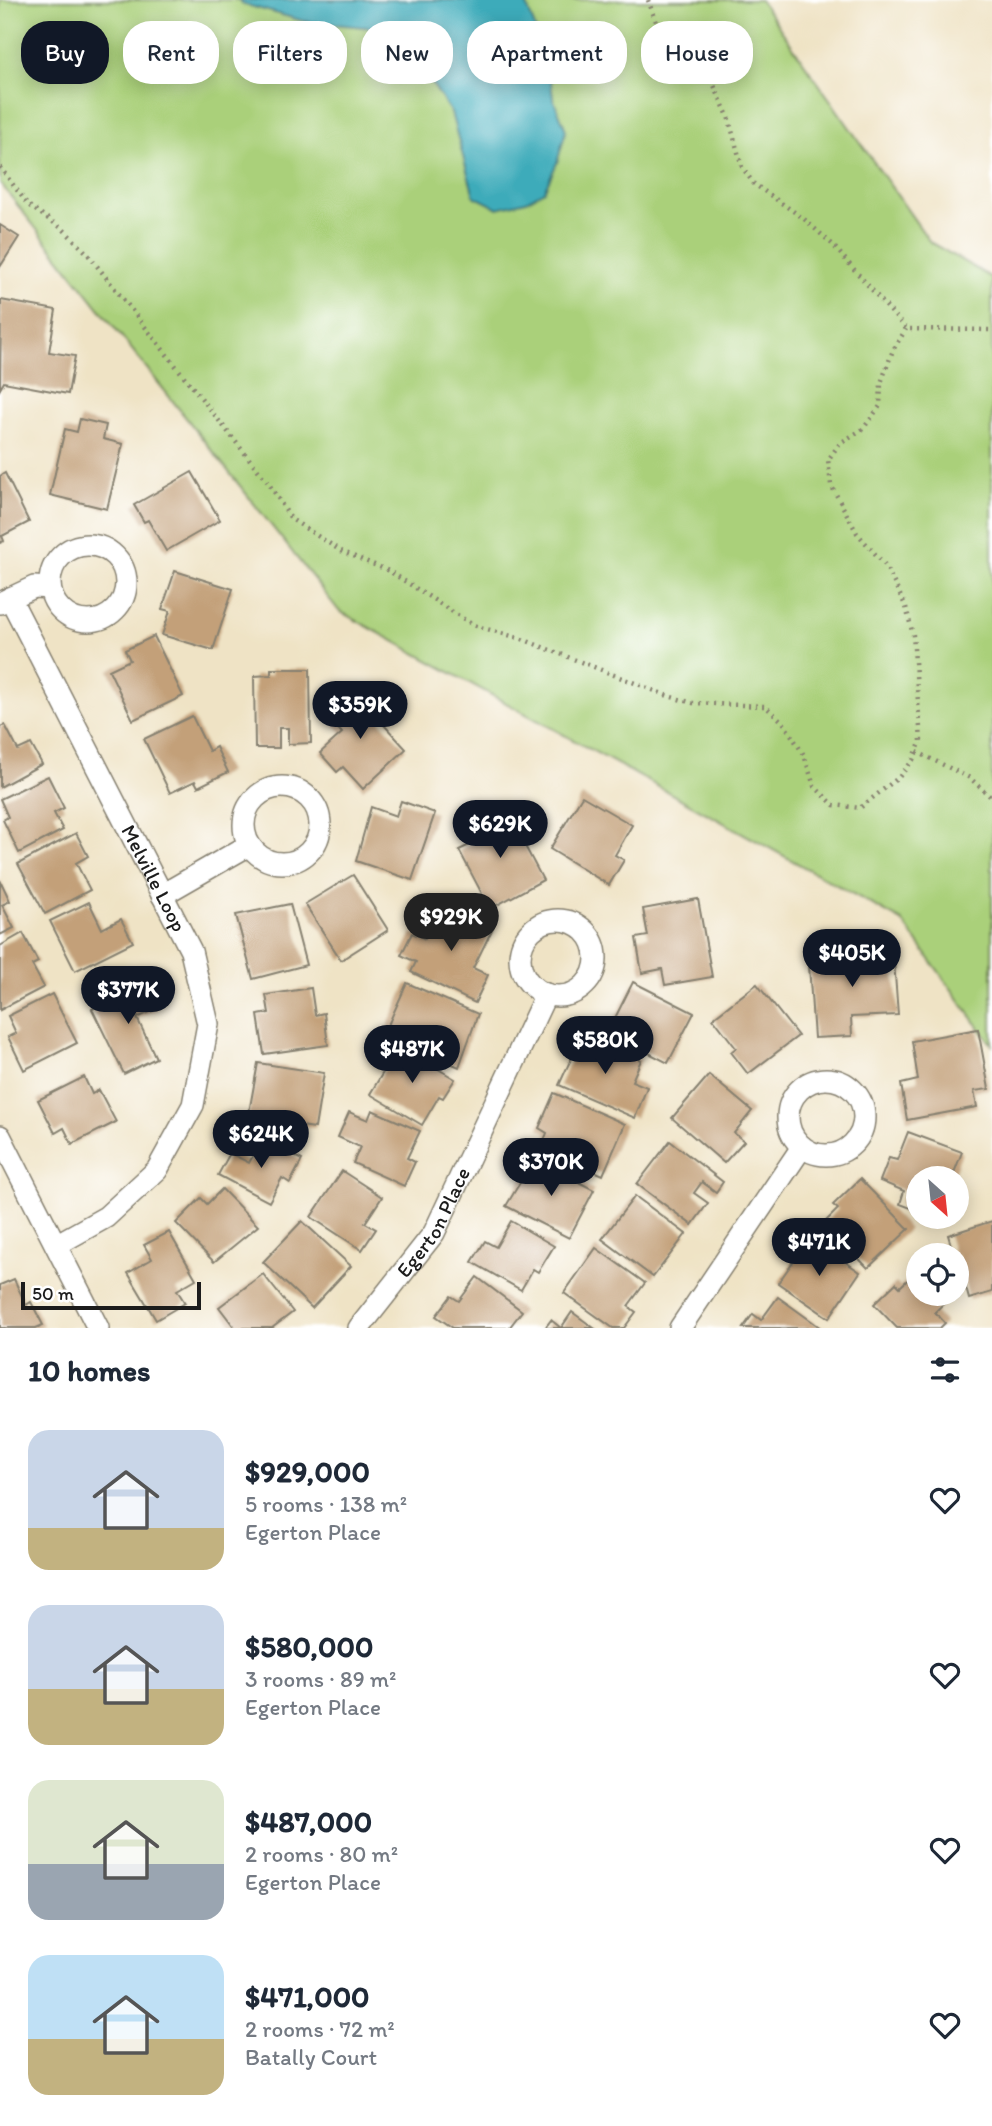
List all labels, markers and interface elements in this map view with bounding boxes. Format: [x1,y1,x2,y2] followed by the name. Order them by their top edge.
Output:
[21,21,109,84] chip: Buy
[123,21,219,84] chip: Rent
[233,21,347,84] chip: Filters
[361,21,453,84] chip: New
[467,21,627,84] chip: Apartment
[641,21,753,84] chip: House
[311,682,409,741] pin: $359K
[329,690,392,718] text: $359K
[451,800,549,860] pin: $629K
[469,809,531,837] text: $629K
[116,820,192,936] street label: Melville Loop
[402,894,500,953] pin: $929K
[420,902,482,930] text: $929K
[803,930,901,989] pin: $405K
[819,938,885,966] text: $405K
[79,967,177,1026] pin: $377K
[97,975,159,1003] text: $377K
[556,1016,654,1076] pin: $580K
[572,1025,638,1053] text: $580K
[363,1026,461,1085] pin: $487K
[380,1034,444,1062] text: $487K
[212,1110,310,1170] pin: $624K
[229,1119,293,1147] text: $624K
[502,1138,600,1198] pin: $370K
[519,1147,583,1175] text: $370K
[391,1163,475,1282] street label: Egerton Place
[906,1166,970,1228] north arrow
[906,1166,969,1306] map controls
[770,1218,868,1278] pin: $471K
[788,1227,850,1255] text: $471K
[906,1243,969,1306] button: locate
[21,1279,201,1311] scale bar
[32,1282,74,1305] text: 50 m
[926,1351,964,1389] icon: filters
[28,1352,151,1389] text: 10 homes
[245,1453,370,1490] text: $929,000
[84,1458,168,1542] icon: home
[926,1481,964,1519] icon: heart
[245,1490,407,1518] text: 5 rooms · 138 m²
[245,1518,381,1546] text: Egerton Place
[245,1628,373,1665] text: $580,000
[84,1633,168,1717] icon: home
[926,1656,964,1694] icon: heart
[245,1665,396,1693] text: 3 rooms · 89 m²
[245,1693,381,1721] text: Egerton Place
[245,1803,372,1840] text: $487,000
[84,1808,168,1892] icon: home
[926,1831,964,1869] icon: heart
[245,1840,398,1868] text: 2 rooms · 80 m²
[245,1868,381,1896] text: Egerton Place
[245,1978,370,2015] text: $471,000
[84,1983,168,2067] icon: home
[926,2006,964,2044] icon: heart
[245,2015,395,2043] text: 2 rooms · 72 m²
[245,2043,377,2071] text: Batally Court

